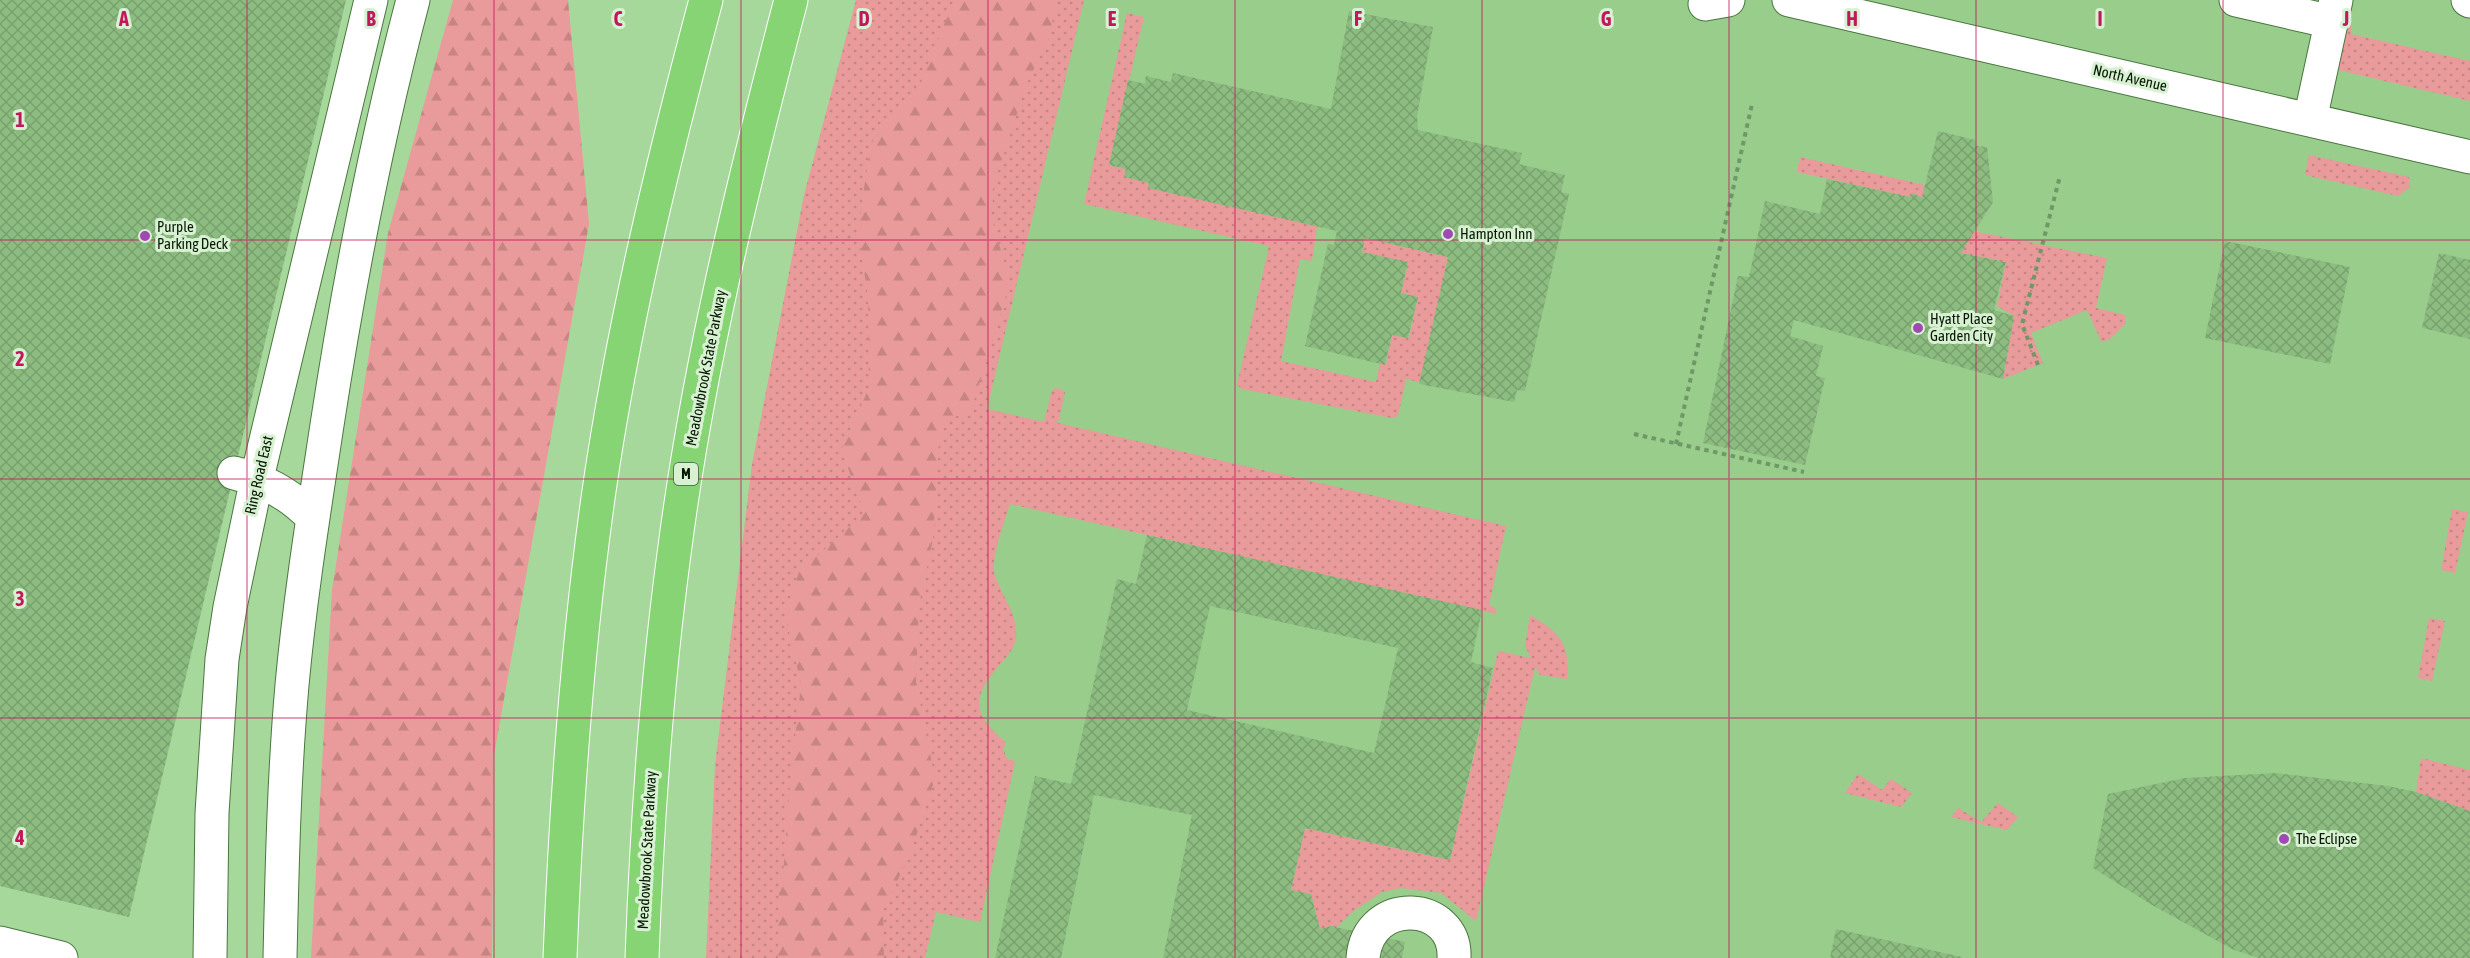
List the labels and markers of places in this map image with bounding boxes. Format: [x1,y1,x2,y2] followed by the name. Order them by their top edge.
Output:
[157,218,229,252] place label: Purple Parking Deck
[1460,225,1533,242] place label: Hampton Inn
[1441,227,1455,241] marker: Hampton Inn
[138,229,152,243] marker: Purple Parking Deck
[1930,310,1993,344] place label: Hyatt Place Garden City
[1911,321,1925,335] marker: Hyatt Place Garden City
[2296,830,2357,847] place label: The Eclipse
[2277,832,2291,846] marker: The Eclipse

